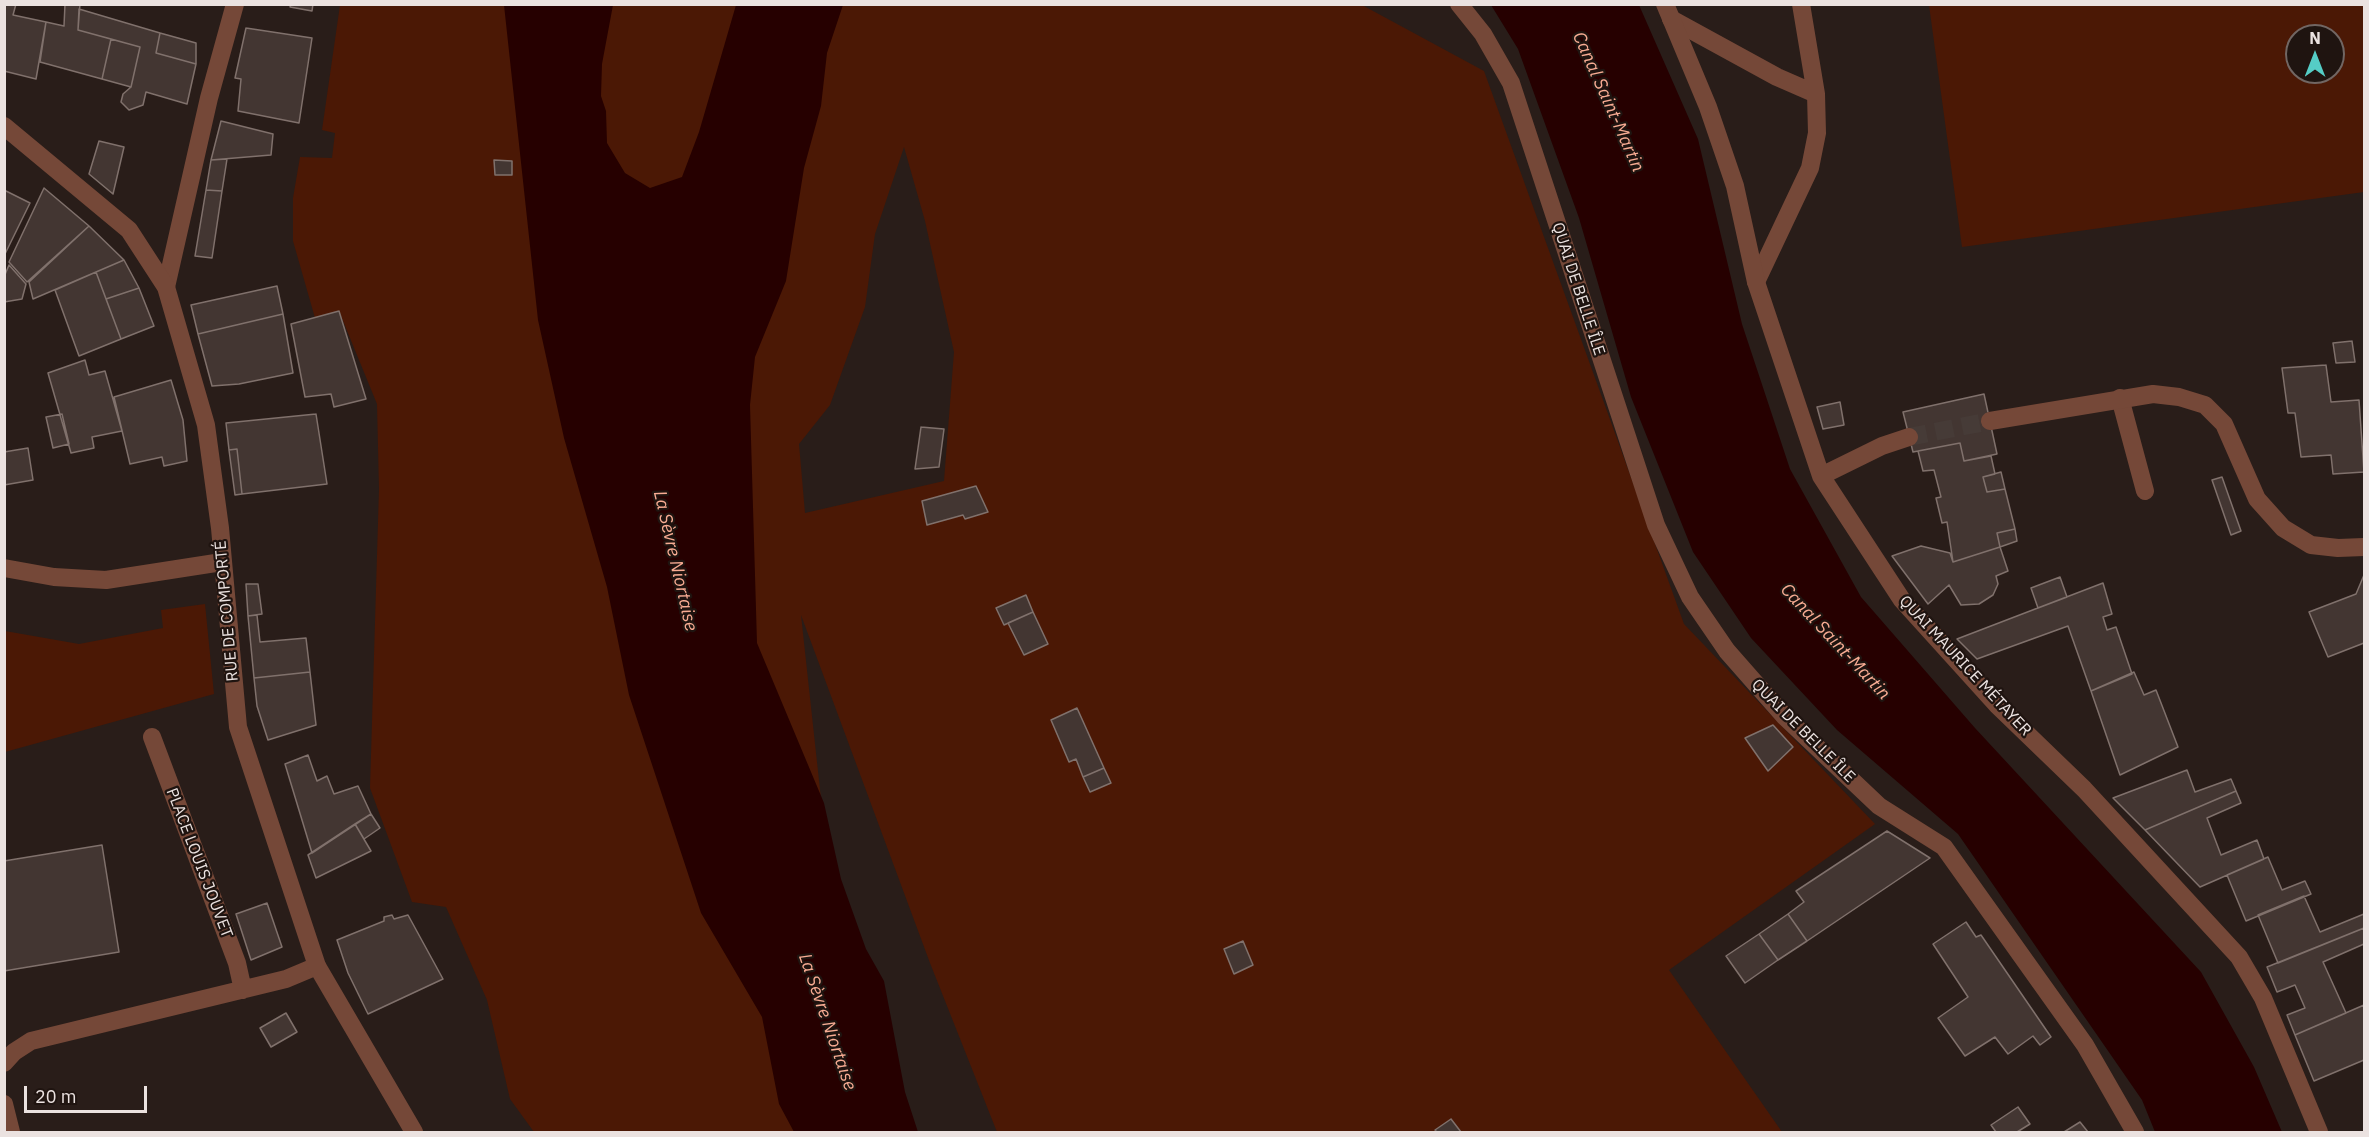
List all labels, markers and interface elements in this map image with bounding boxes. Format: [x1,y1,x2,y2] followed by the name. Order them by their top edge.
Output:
[2285,24,2345,84] north arrow
[2309,28,2321,48] text: N
[1567,29,1649,175] water label: Canal Saint-Martin
[1547,220,1609,358] street label: QUAI DE BELLE ÎLE
[648,489,702,633] water label: La Sèvre Niortaise
[211,540,243,682] street label: RUE DE COMPORTÉ
[1776,579,1894,705] water label: Canal Saint-Martin
[1895,592,2035,740] street label: QUAI MAURICE MÉTAYER
[1747,675,1859,787] street label: QUAI DE BELLE ÎLE
[162,785,236,941] street label: PLACE LOUIS JOUVET
[793,951,861,1093] water label: La Sèvre Niortaise
[27,1074,150,1112] scale bar
[35,1085,77,1108] text: 20 m

